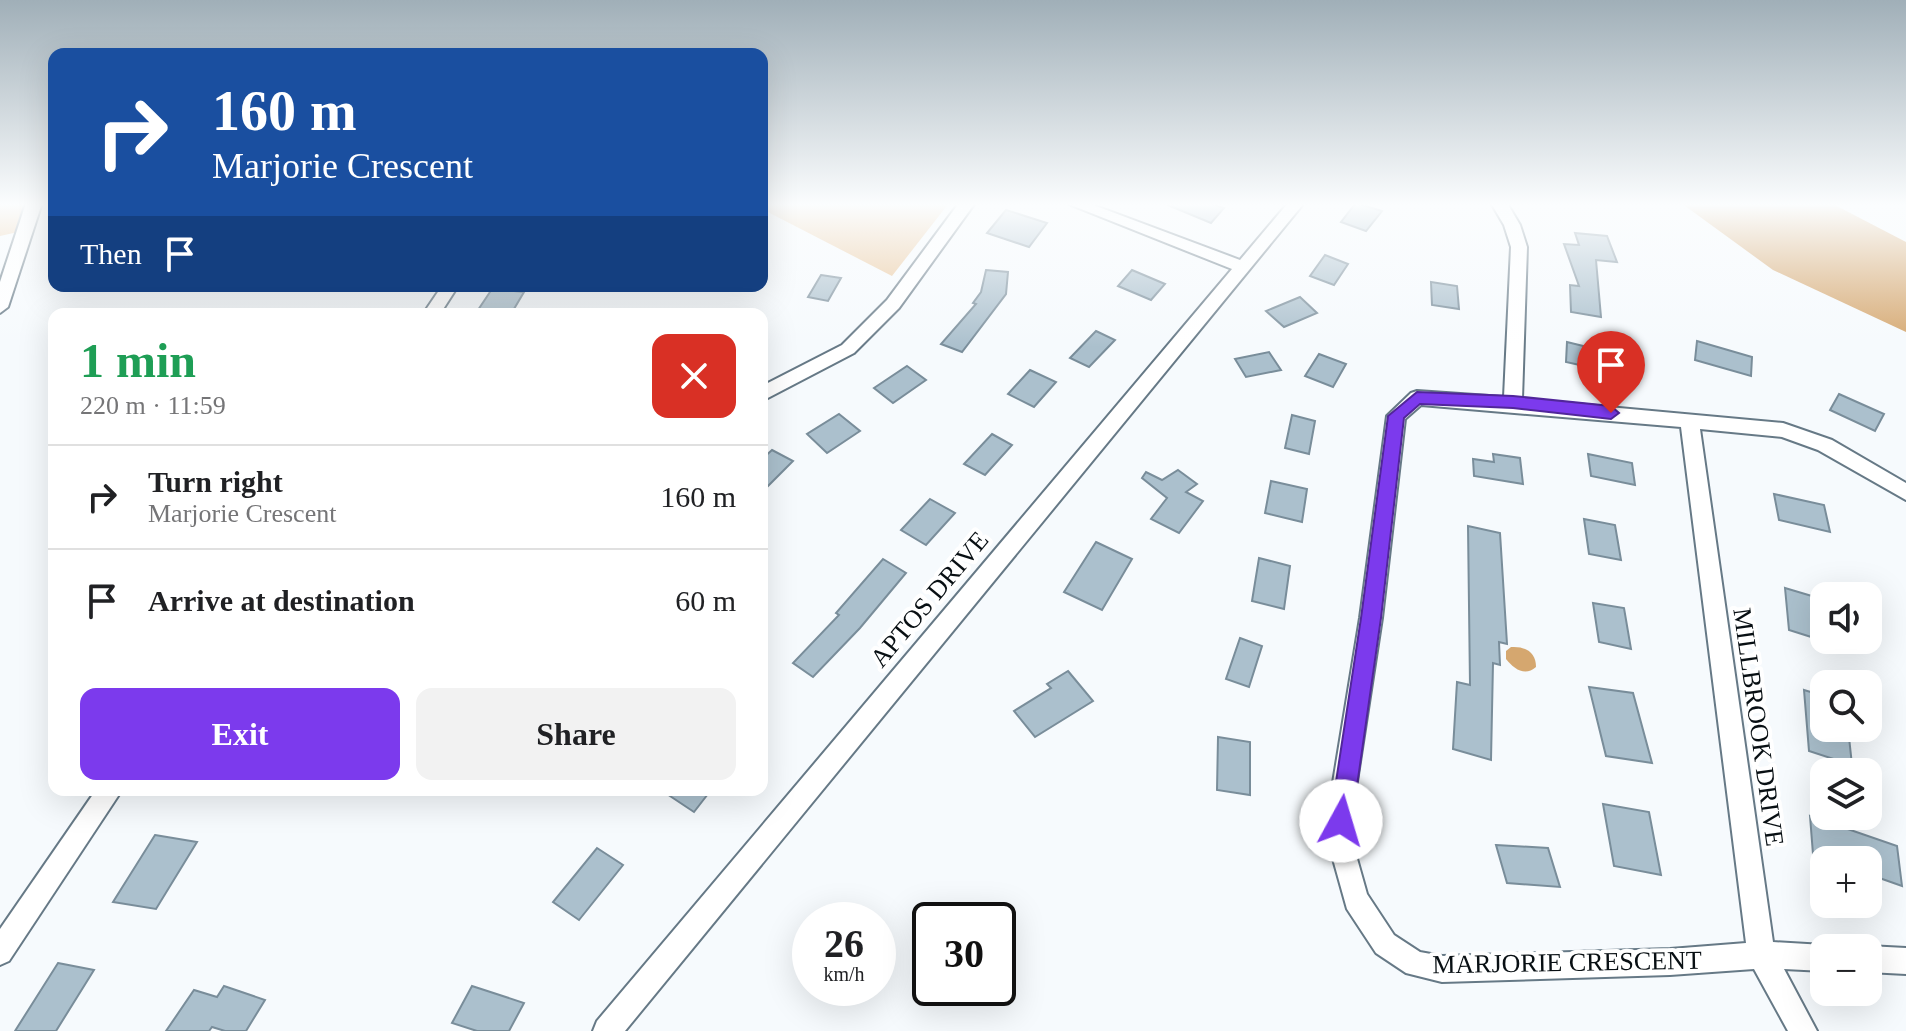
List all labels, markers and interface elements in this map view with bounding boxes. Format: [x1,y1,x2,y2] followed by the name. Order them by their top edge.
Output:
[80,80,184,184] icon: right
[212,80,357,142] text: 160 m
[212,146,473,186] text: Marjorie Crescent
[158,232,202,276] icon: arrive
[80,237,142,270] text: Then
[1577,331,1645,413] pin
[80,334,196,387] text: 1 min
[652,334,736,418] button: close
[1589,343,1633,387] icon: arrive
[80,391,226,420] text: 220 m · 11:59
[148,465,283,498] text: Turn right
[80,475,124,519] icon: right
[660,480,736,513] text: 160 m
[148,499,336,528] text: Marjorie Crescent
[864,526,994,673] street label: APTOS DRIVE
[80,579,124,623] icon: arrive
[1810,582,1882,1006] map controls
[1810,582,1882,654] button: sound
[148,584,415,617] text: Arrive at destination
[675,584,736,617] text: 60 m
[1727,606,1790,848] street label: MILLBROOK DRIVE
[1810,670,1882,742] button: search
[80,688,400,780] button: Exit
[416,688,736,780] button: Share
[1810,758,1882,830] button: layers
[1299,779,1383,863] position arrow
[1810,846,1882,918] button: +
[912,902,1016,1006] speed limit sign: 30
[824,921,864,966] text: 26
[1810,934,1882,1006] button: −
[1432,946,1702,979] street label: MARJORIE CRESCENT
[823,963,865,985] text: km/h

